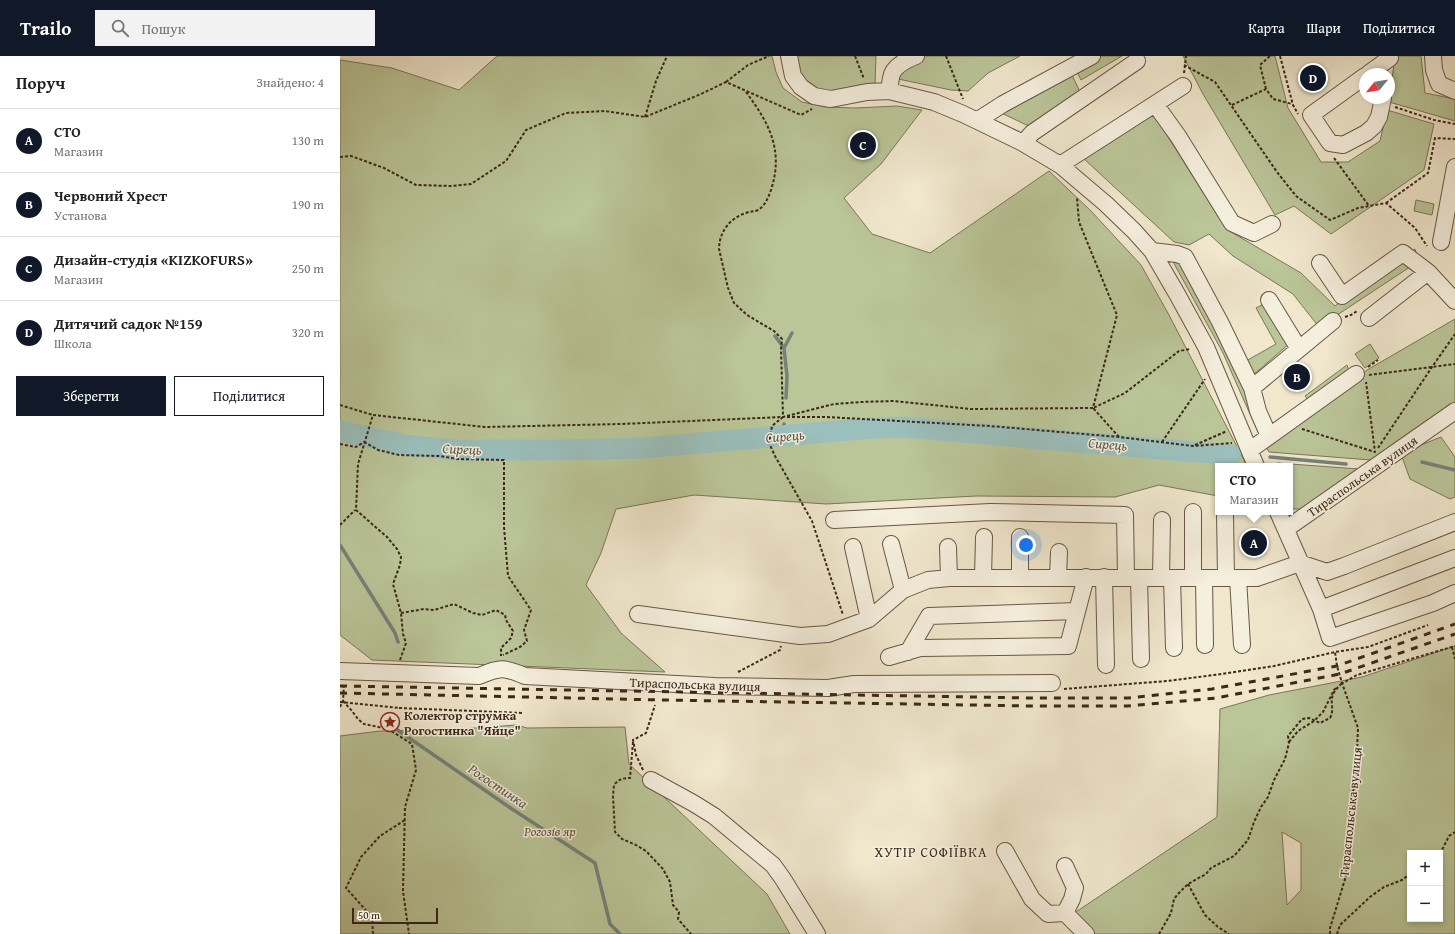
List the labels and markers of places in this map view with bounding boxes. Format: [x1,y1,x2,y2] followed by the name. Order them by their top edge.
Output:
[1300,63,1326,93] pin: D
[850,130,876,160] pin: C
[1284,362,1310,392] pin: B
[1241,528,1267,558] pin: A
[404,706,521,740] place label: Колектор струмка Рогостинка "Яйце"
[379,711,401,733] place icon: Колектор струмка Рогостинка "Яйце"

